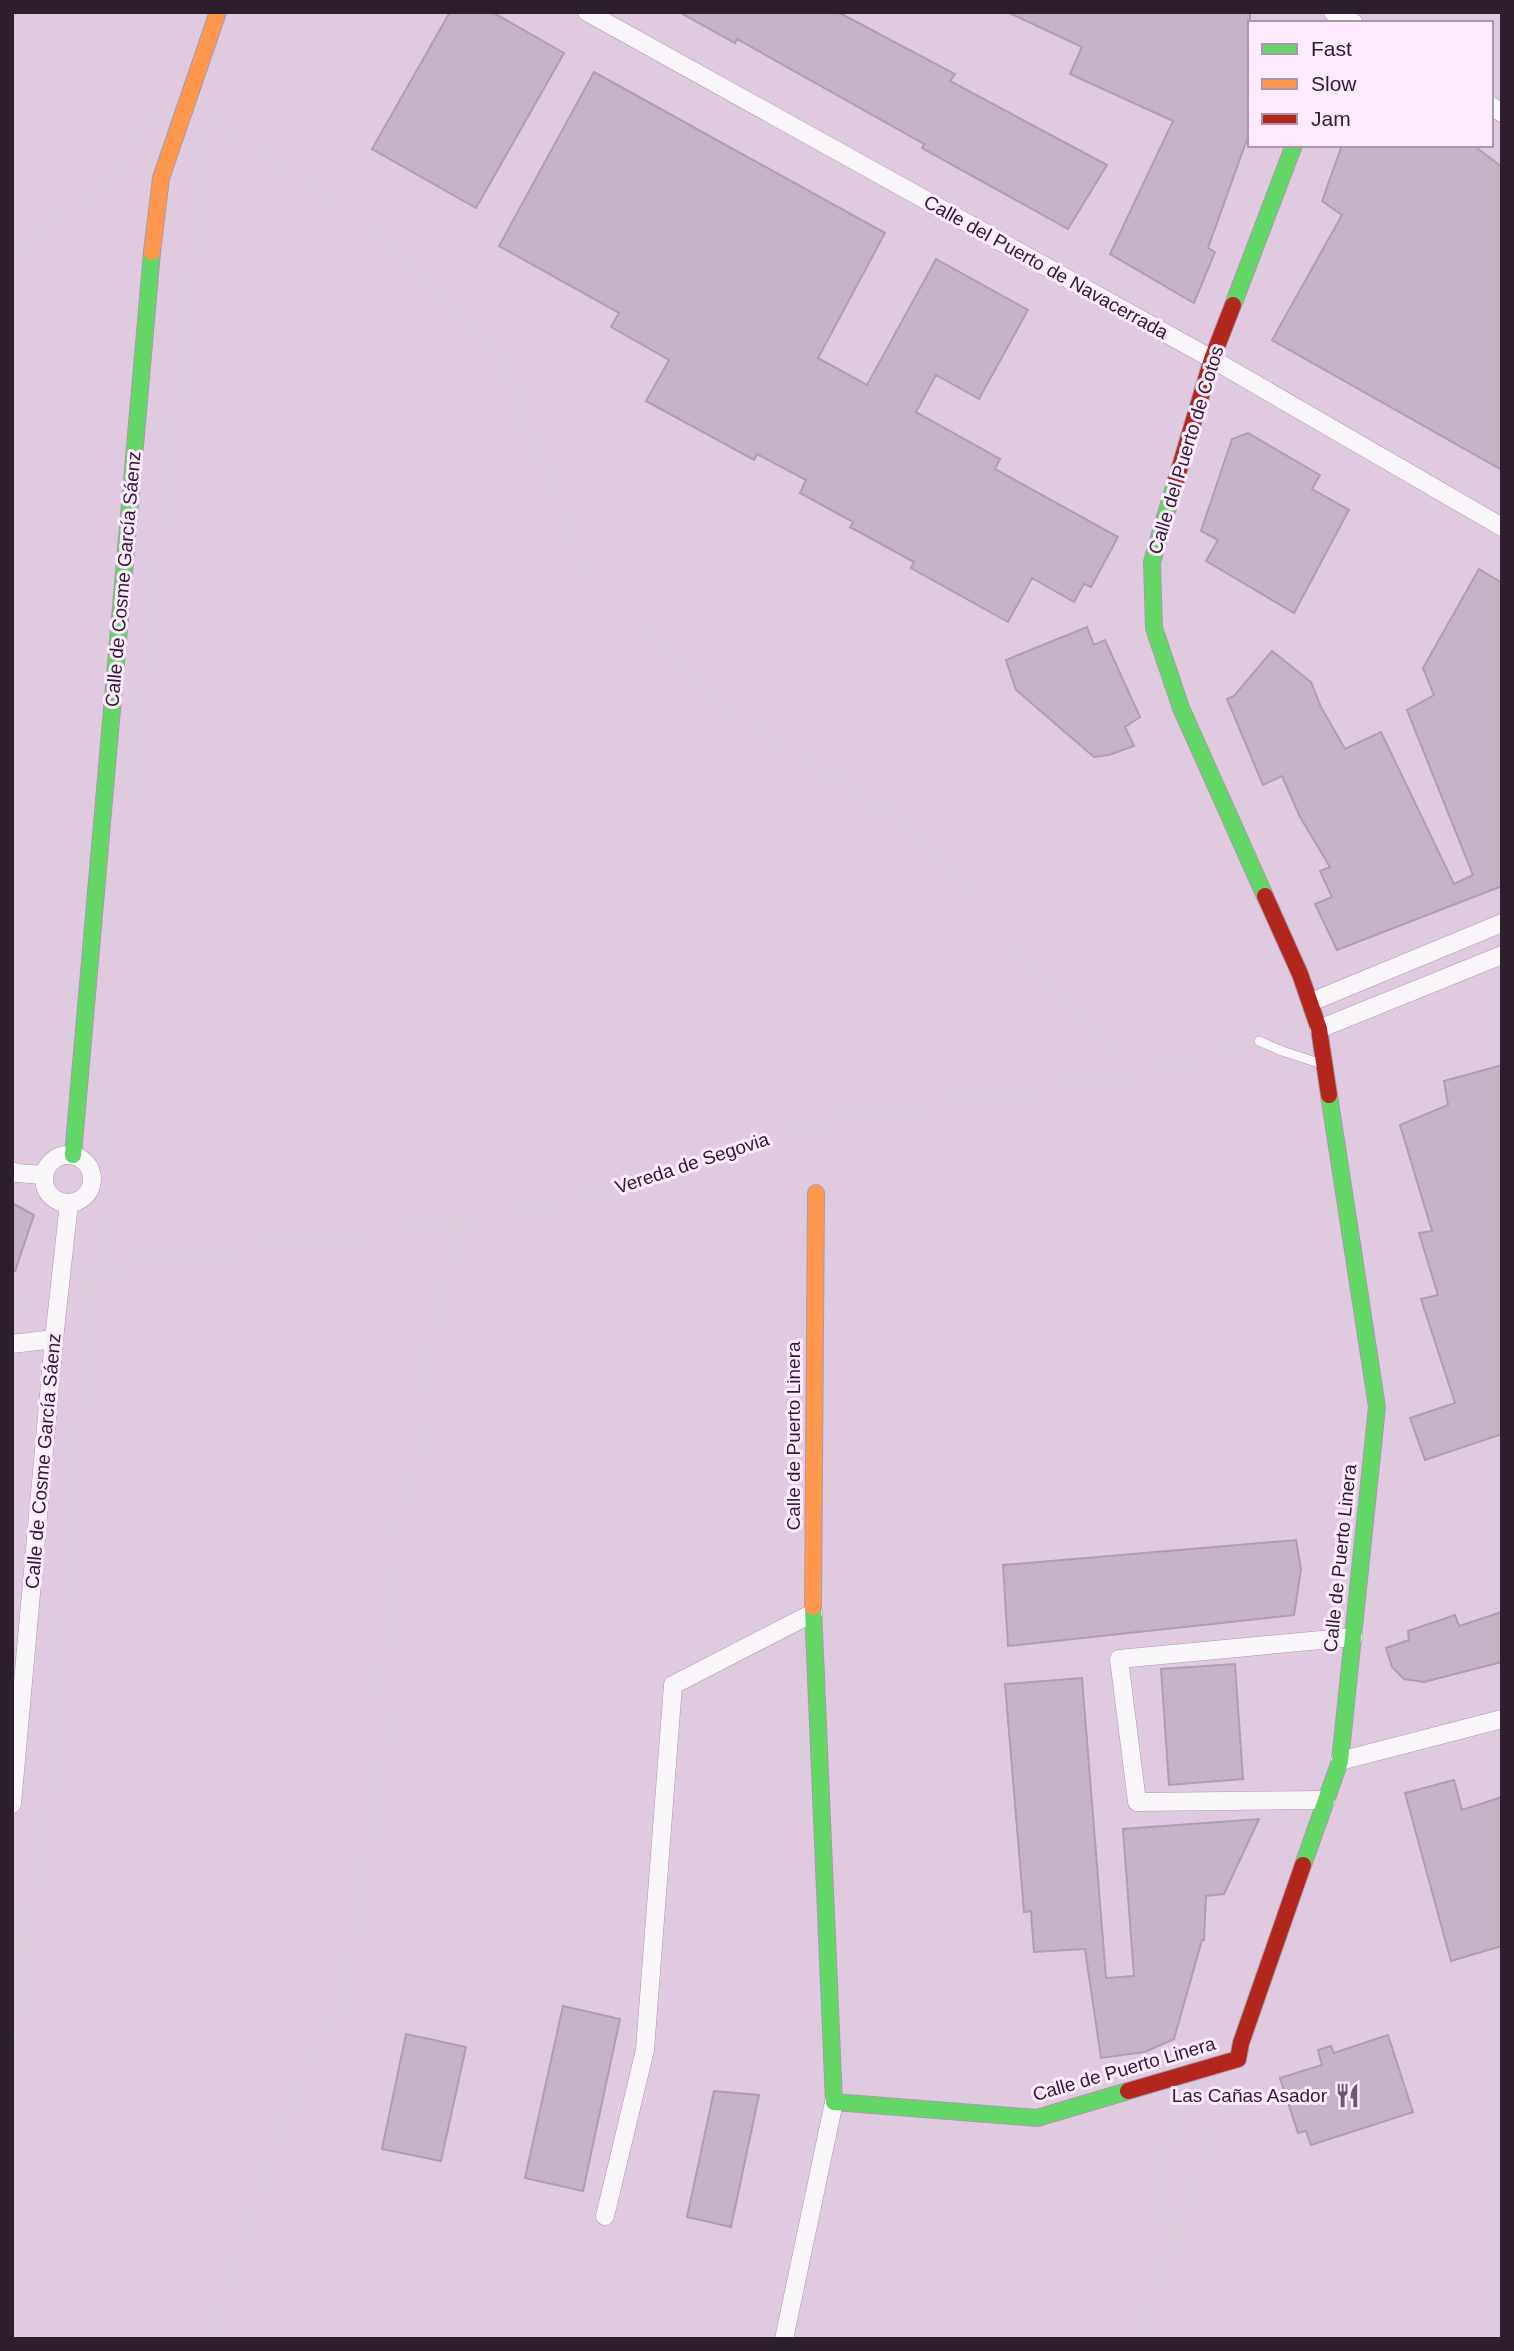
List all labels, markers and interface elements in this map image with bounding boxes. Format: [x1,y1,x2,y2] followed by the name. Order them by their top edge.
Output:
[1248,21,1493,147] legend
[1311,37,1352,60] text: Fast
[1311,72,1357,95] text: Slow
[1311,107,1351,130] text: Jam
[920,191,1172,343] street label: Calle del Puerto de Navacerrada
[1144,343,1228,557] street label: Calle del Puerto de Cotos
[101,450,145,708] street label: Calle de Cosme García Sáenz
[612,1128,772,1198] street label: Vereda de Segovia
[21,1332,65,1590] street label: Calle de Cosme García Sáenz
[783,1341,804,1531] street label: Calle de Puerto Linera
[1320,1462,1360,1653] street label: Calle de Puerto Linera
[1030,2033,1218,2105] street label: Calle de Puerto Linera
[1333,2081,1361,2109] restaurant icon: Las Cañas Asador
[1172,2085,1328,2106] place label: Las Cañas Asador

